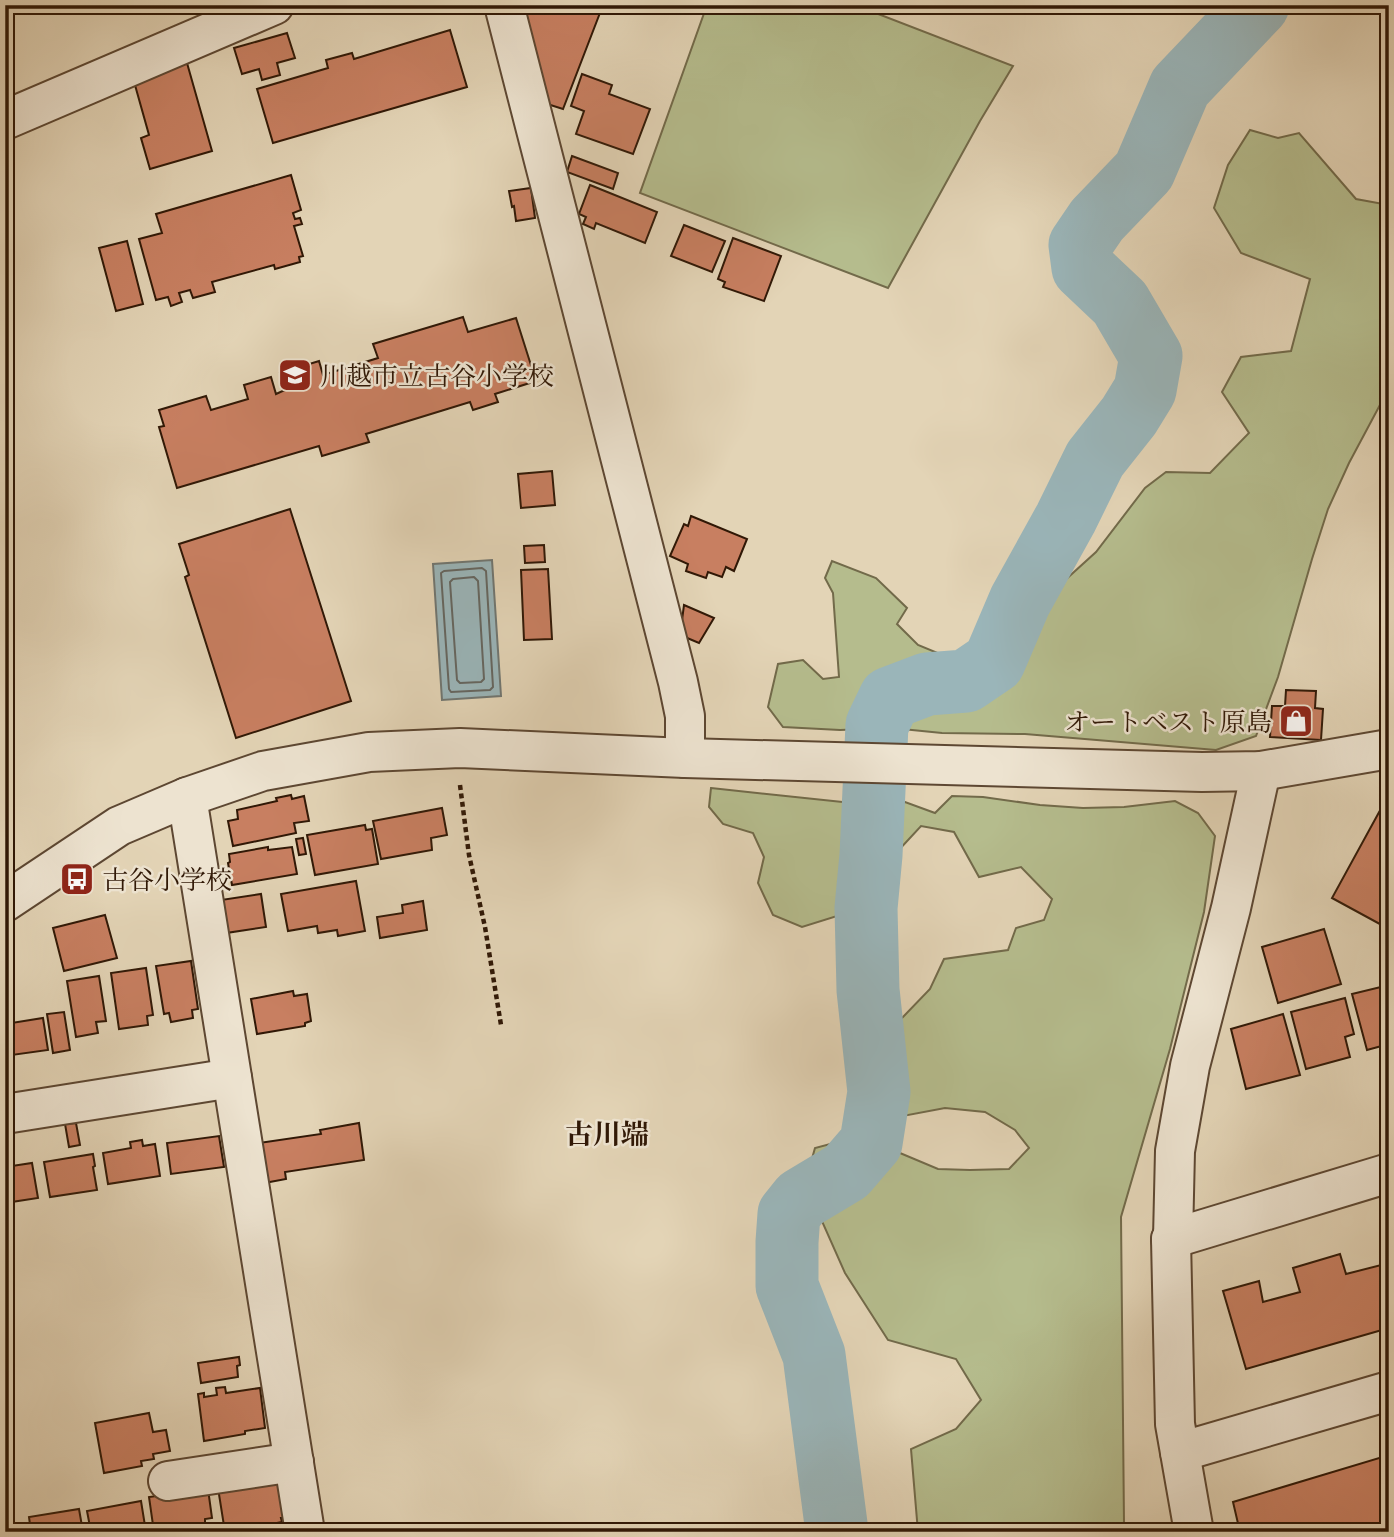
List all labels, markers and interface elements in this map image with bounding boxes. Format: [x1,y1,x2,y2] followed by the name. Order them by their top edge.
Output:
[276,356,314,394] school or university icon: 川越市立古谷小学校
[320,356,554,395] place label: 川越市立古谷小学校
[1064,702,1272,741] place label: オートベスト原島
[1277,702,1315,740] shop icon: オートベスト原島
[58,860,96,898] bus stop icon: 古谷小学校
[102,860,232,899] place label: 古谷小学校
[565,1113,649,1154] district label: 古川端

